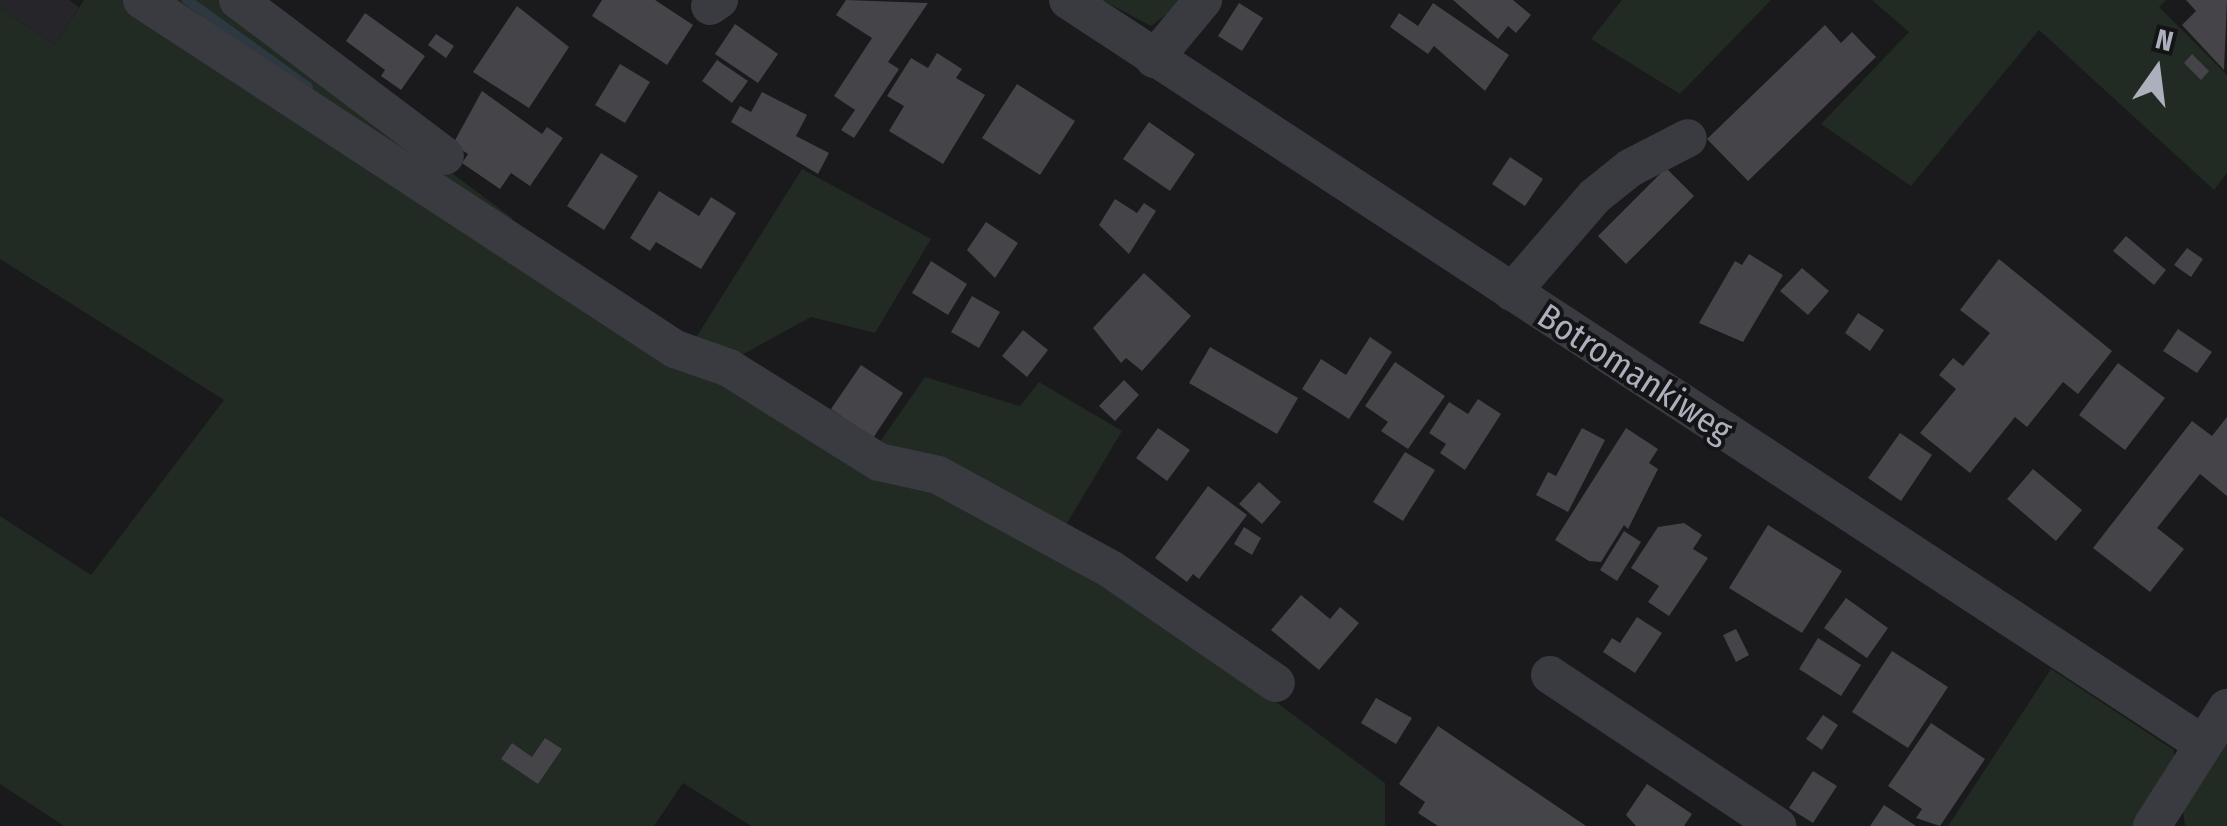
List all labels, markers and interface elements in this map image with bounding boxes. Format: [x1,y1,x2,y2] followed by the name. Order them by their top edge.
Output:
[2107,20,2207,120] north arrow
[2152,22,2177,58] text: N
[1530,295,1740,451] street label: Botromankiweg

